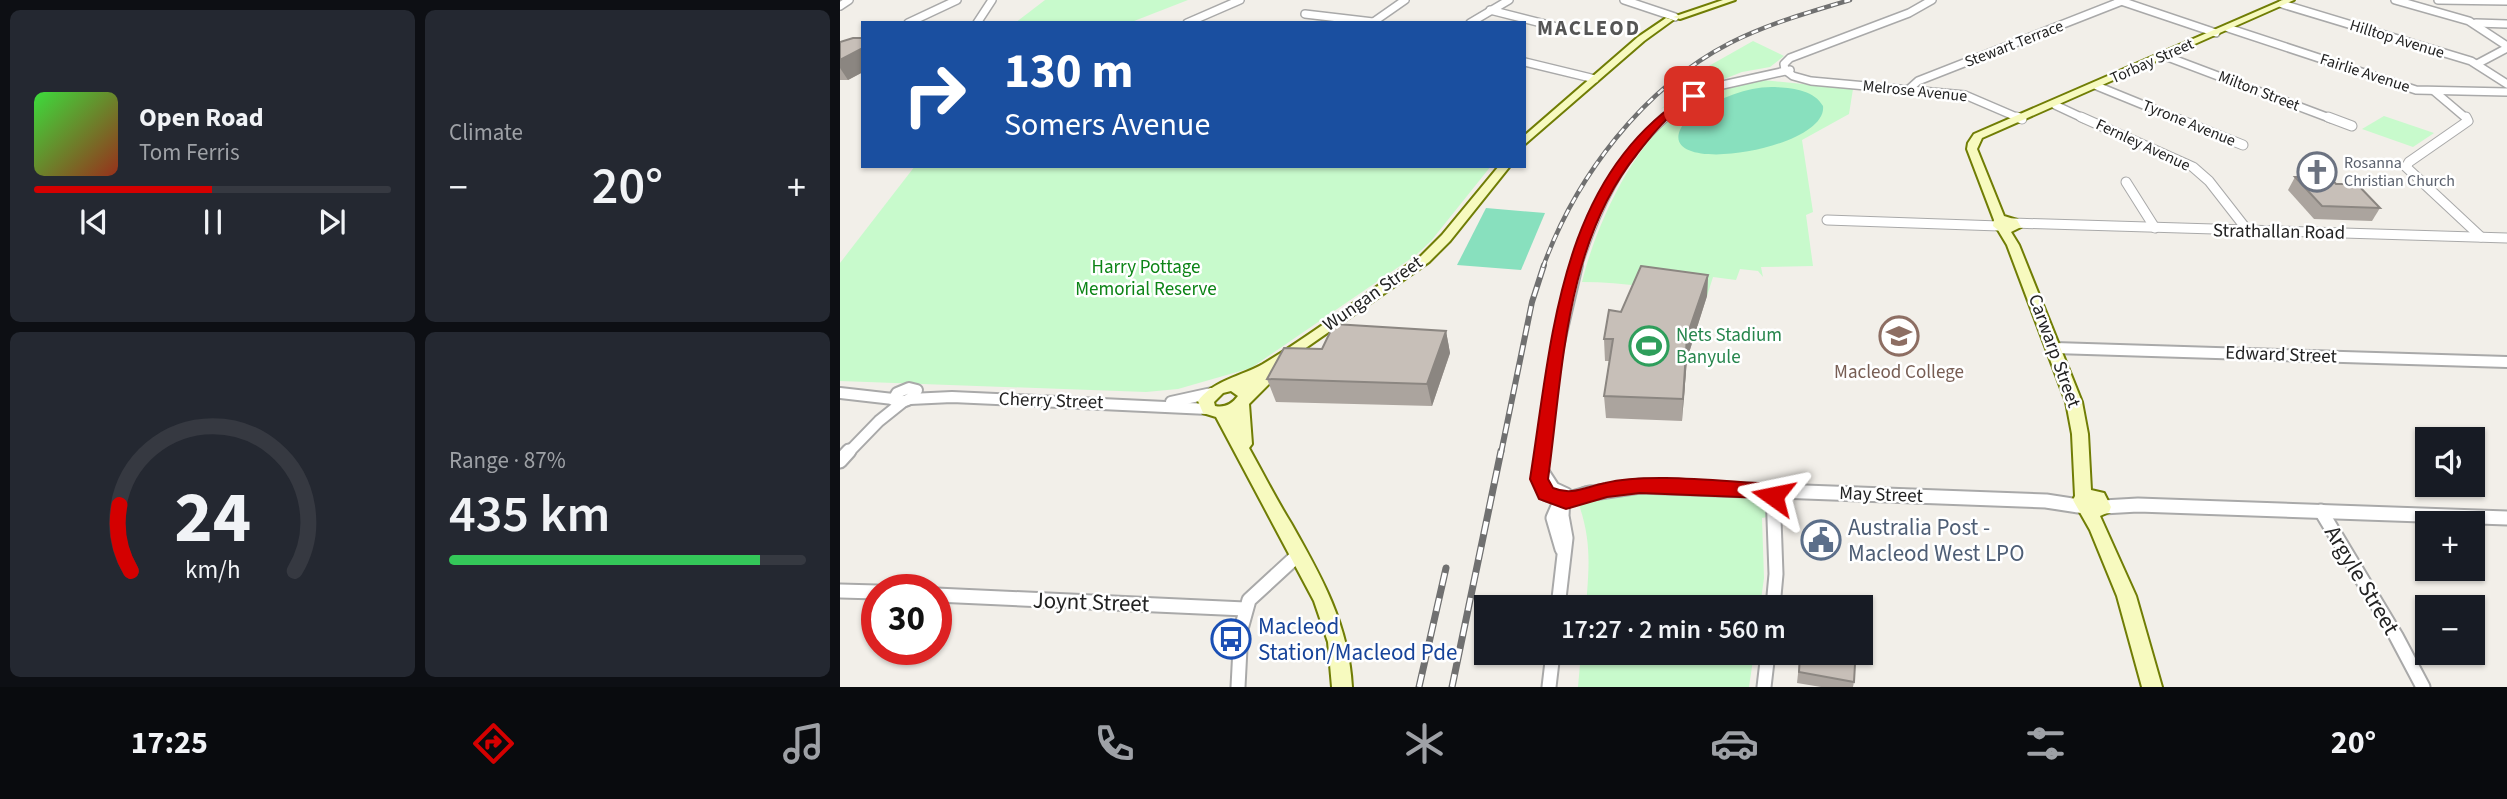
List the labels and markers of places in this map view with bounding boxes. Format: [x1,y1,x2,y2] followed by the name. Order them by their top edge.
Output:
[1664,66,1724,126] pin
[2296,151,2338,193] church icon: Rosanna Christian Church
[2344,152,2455,192] place label: Rosanna Christian Church
[1878,315,1920,357] school or university icon: Macleod College
[1676,322,1782,371] place label: Nets Stadium Banyule
[1628,325,1670,367] sports icon: Nets Stadium Banyule
[1834,359,1964,386] place label: Macleod College
[1848,511,2024,570] place label: Australia Post - Macleod West LPO
[1800,519,1842,561] public building icon: Australia Post - Macleod West LPO
[1258,610,1457,669] place label: Macleod Station/Macleod Pde
[1210,618,1252,660] bus stop icon: Macleod Station/Macleod Pde

